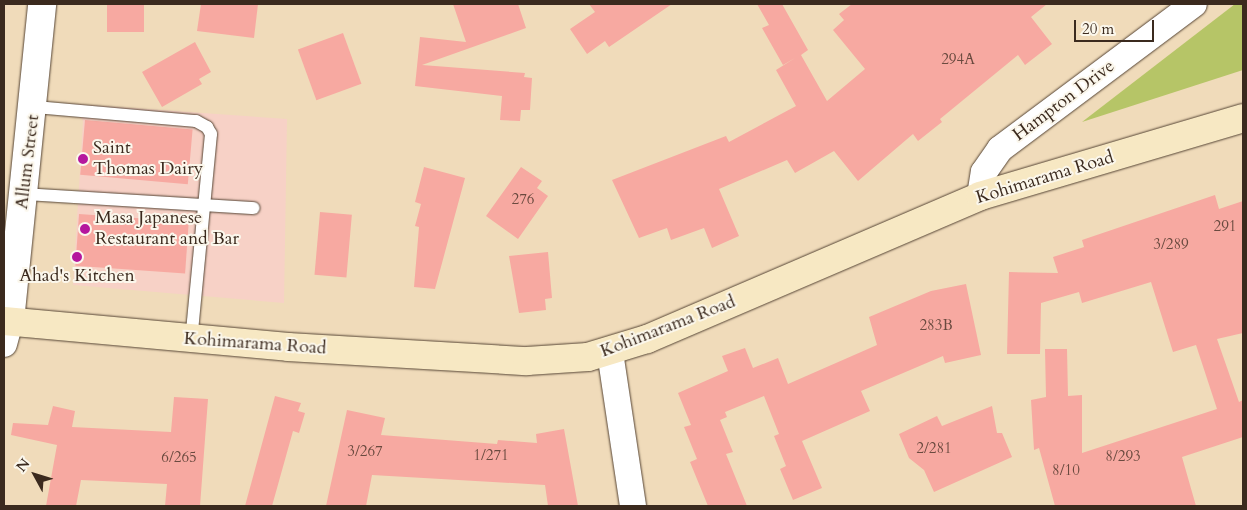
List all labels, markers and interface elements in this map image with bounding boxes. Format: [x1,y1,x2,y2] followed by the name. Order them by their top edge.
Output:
[1077,10,1157,42] scale bar
[1082,19,1114,39] text: 20 m
[941,51,975,69] house number: 294A
[1009,56,1119,146] street label: Hampton Drive
[11,113,45,211] street label: Allum Street
[93,138,203,180] place label: Saint Thomas Dairy
[974,147,1116,209] street label: Kohimarama Road
[77,153,89,165] marker: Saint Thomas Dairy
[511,191,535,209] house number: 276
[95,208,239,250] place label: Masa Japanese Restaurant and Bar
[1213,218,1237,236] house number: 291
[79,223,91,235] marker: Masa Japanese Restaurant and Bar
[1153,236,1189,254] house number: 3/289
[71,251,83,263] marker: Ahad's Kitchen
[19,265,135,287] place label: Ahad's Kitchen
[597,291,739,363] street label: Kohimarama Road
[919,317,953,335] house number: 283B
[183,328,327,360] street label: Kohimarama Road
[916,440,952,458] house number: 2/281
[347,443,383,461] house number: 3/267
[473,447,509,465] house number: 1/271
[1105,448,1141,466] house number: 8/293
[161,449,197,467] house number: 6/265
[10,450,60,500] north arrow
[12,455,34,476] text: N
[1052,462,1080,480] house number: 8/10

